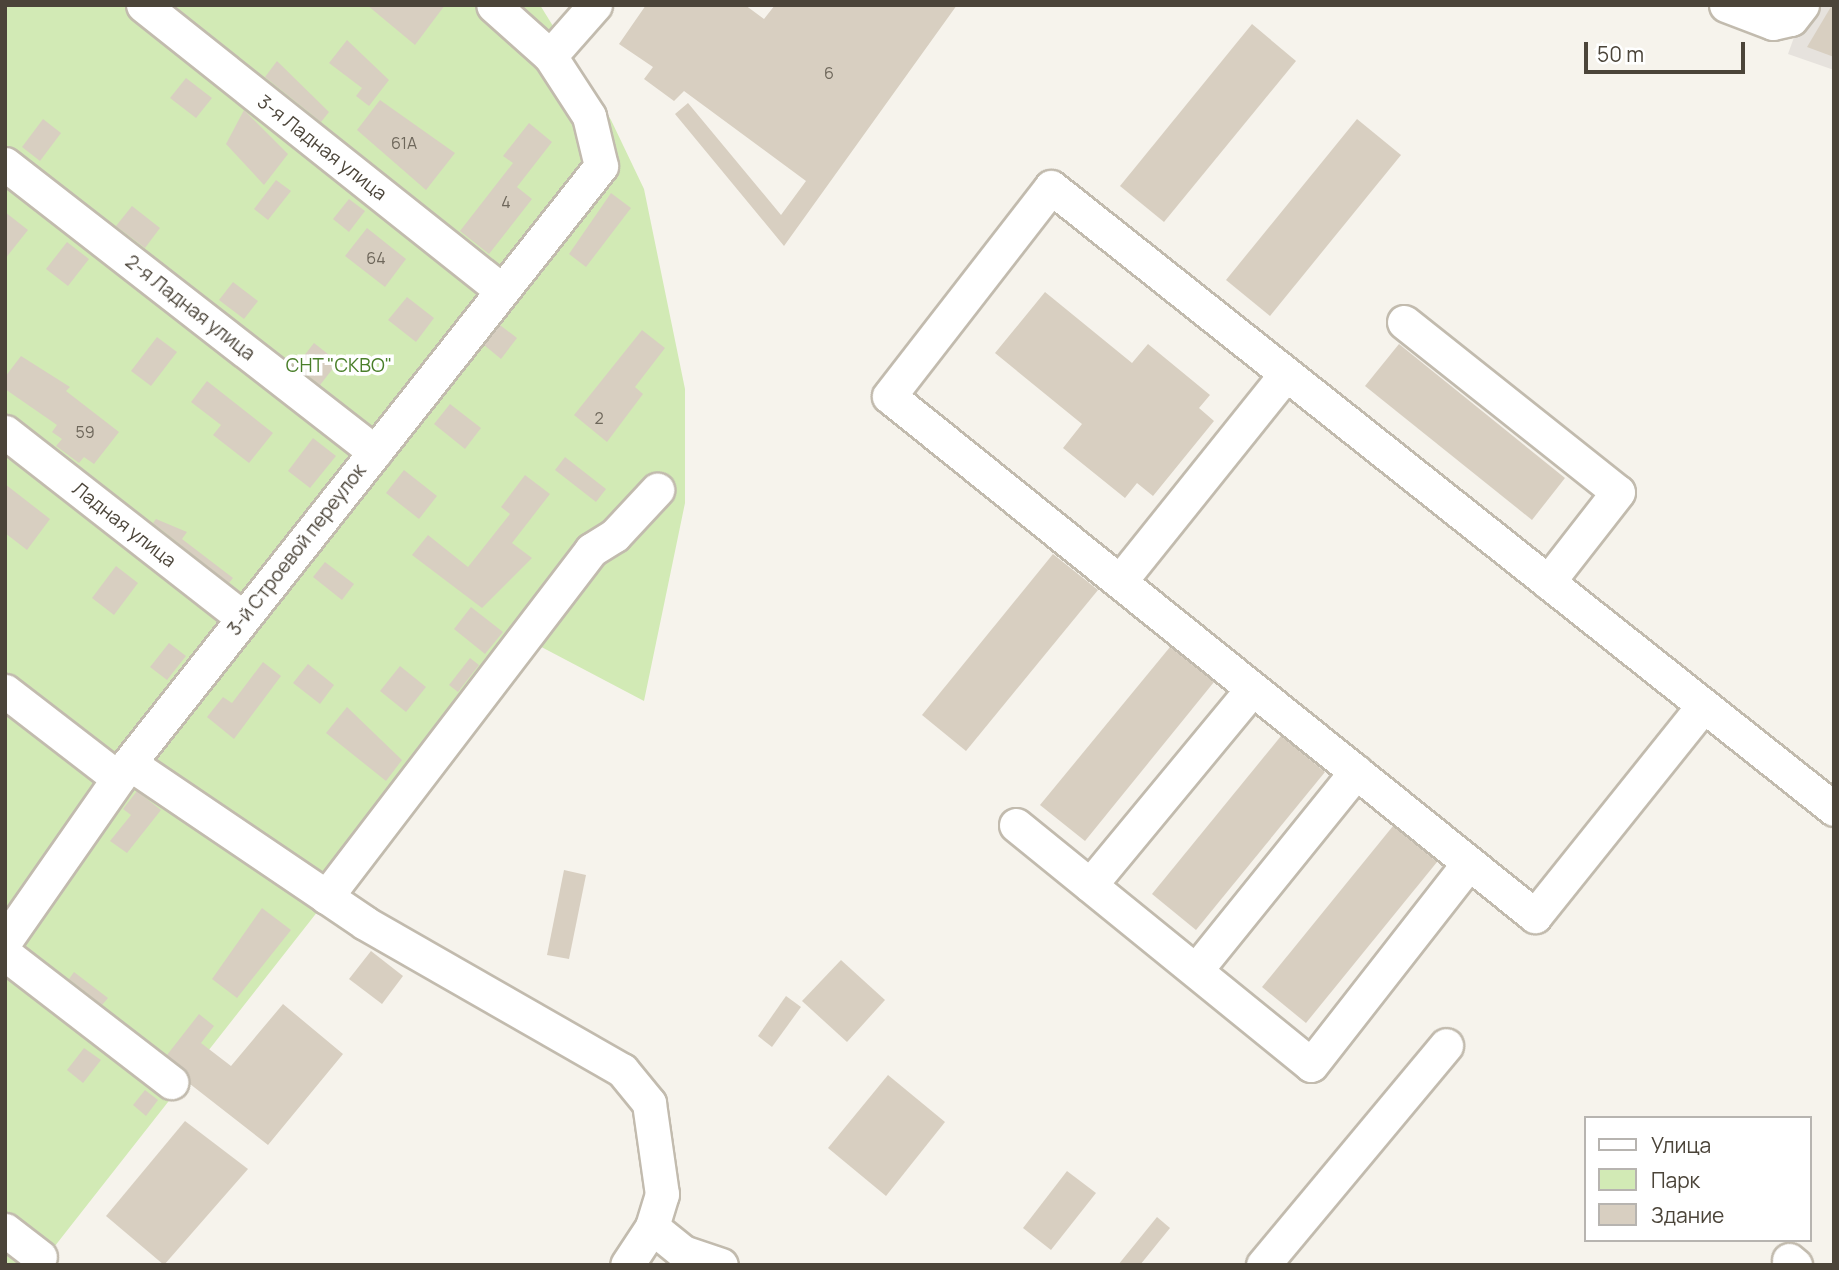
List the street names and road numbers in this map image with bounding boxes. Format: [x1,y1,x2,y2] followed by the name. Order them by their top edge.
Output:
[253,90,391,206] street label: 3-я Ладная улица
[121,250,259,366] street label: 2-я Ладная улица
[223,460,371,640] street label: 3-й Строевой переулок
[68,478,180,572] street label: Ладная улица

